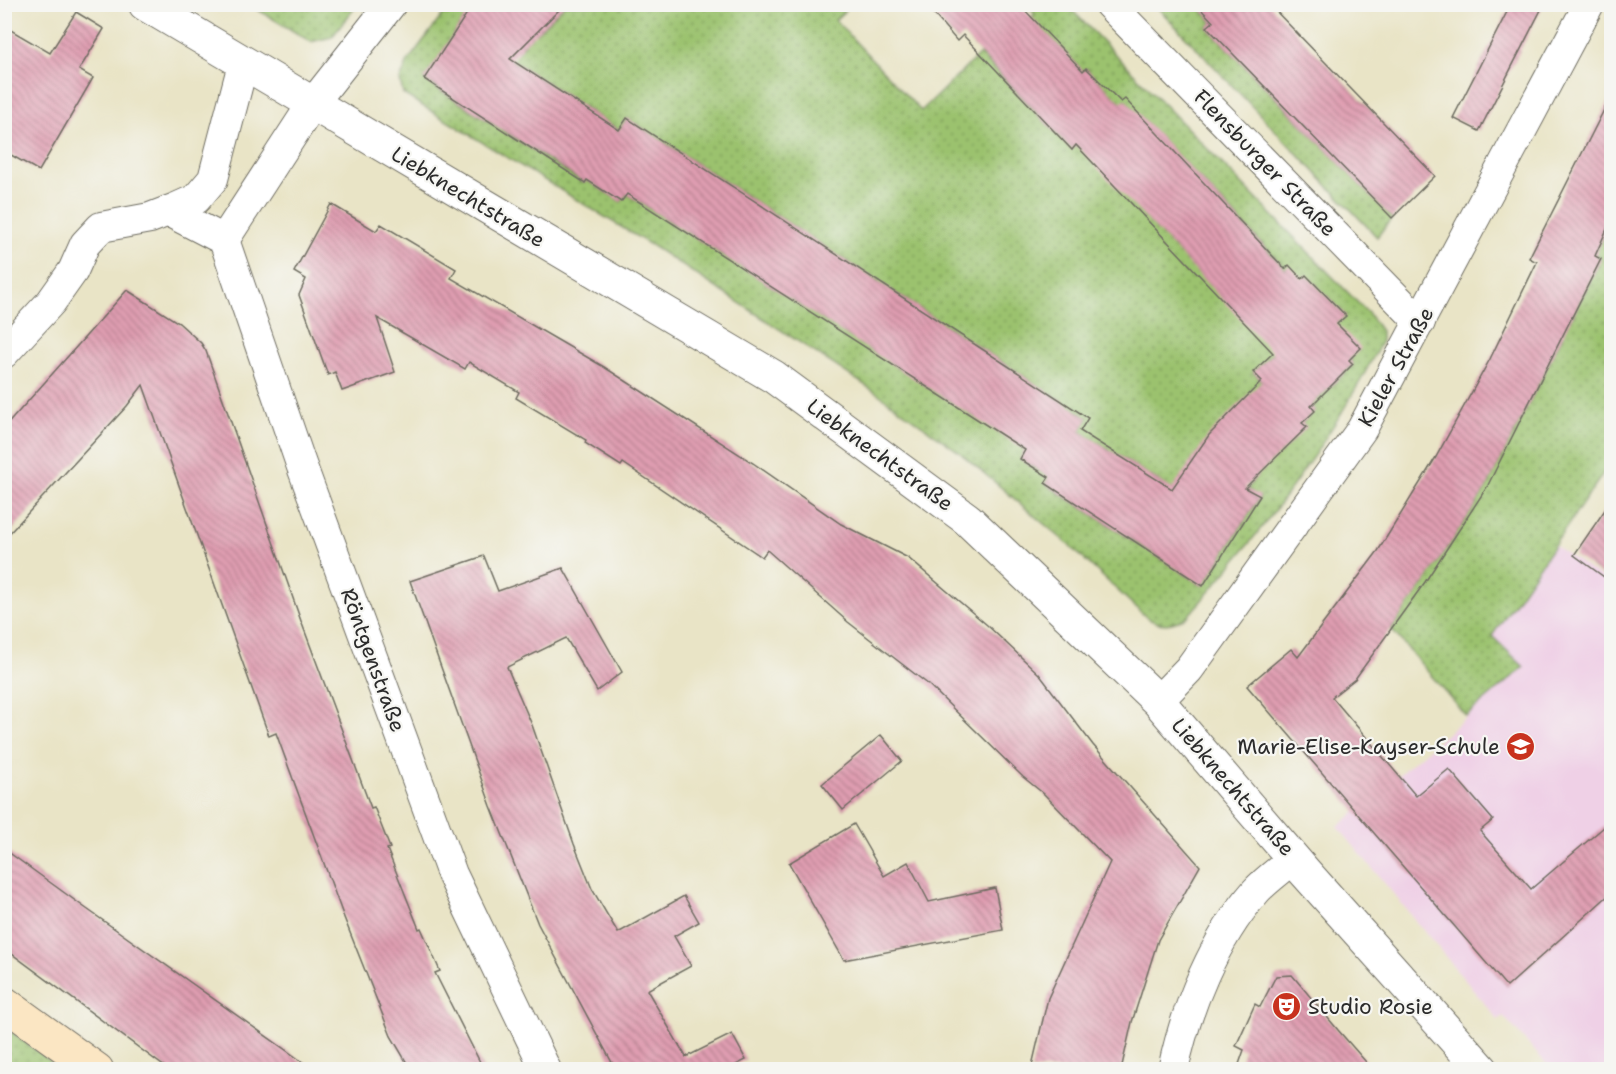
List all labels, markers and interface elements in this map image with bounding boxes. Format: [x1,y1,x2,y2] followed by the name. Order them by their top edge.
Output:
[1187,83,1343,243] street label: Flensburger Straße
[386,140,550,254] street label: Liebknechtstraße
[1352,302,1440,432] street label: Kieler Straße
[801,392,959,518] street label: Liebknechtstraße
[334,584,412,736] street label: Röntgenstraße
[1165,712,1301,862] street label: Liebknechtstraße
[1505,731,1537,763] school or university icon: Marie-Elise-Kayser-Schule
[1237,733,1500,761] place label: Marie-Elise-Kayser-Schule
[1271,991,1303,1023] theatre icon: Studio Rosie
[1308,993,1433,1021] place label: Studio Rosie

